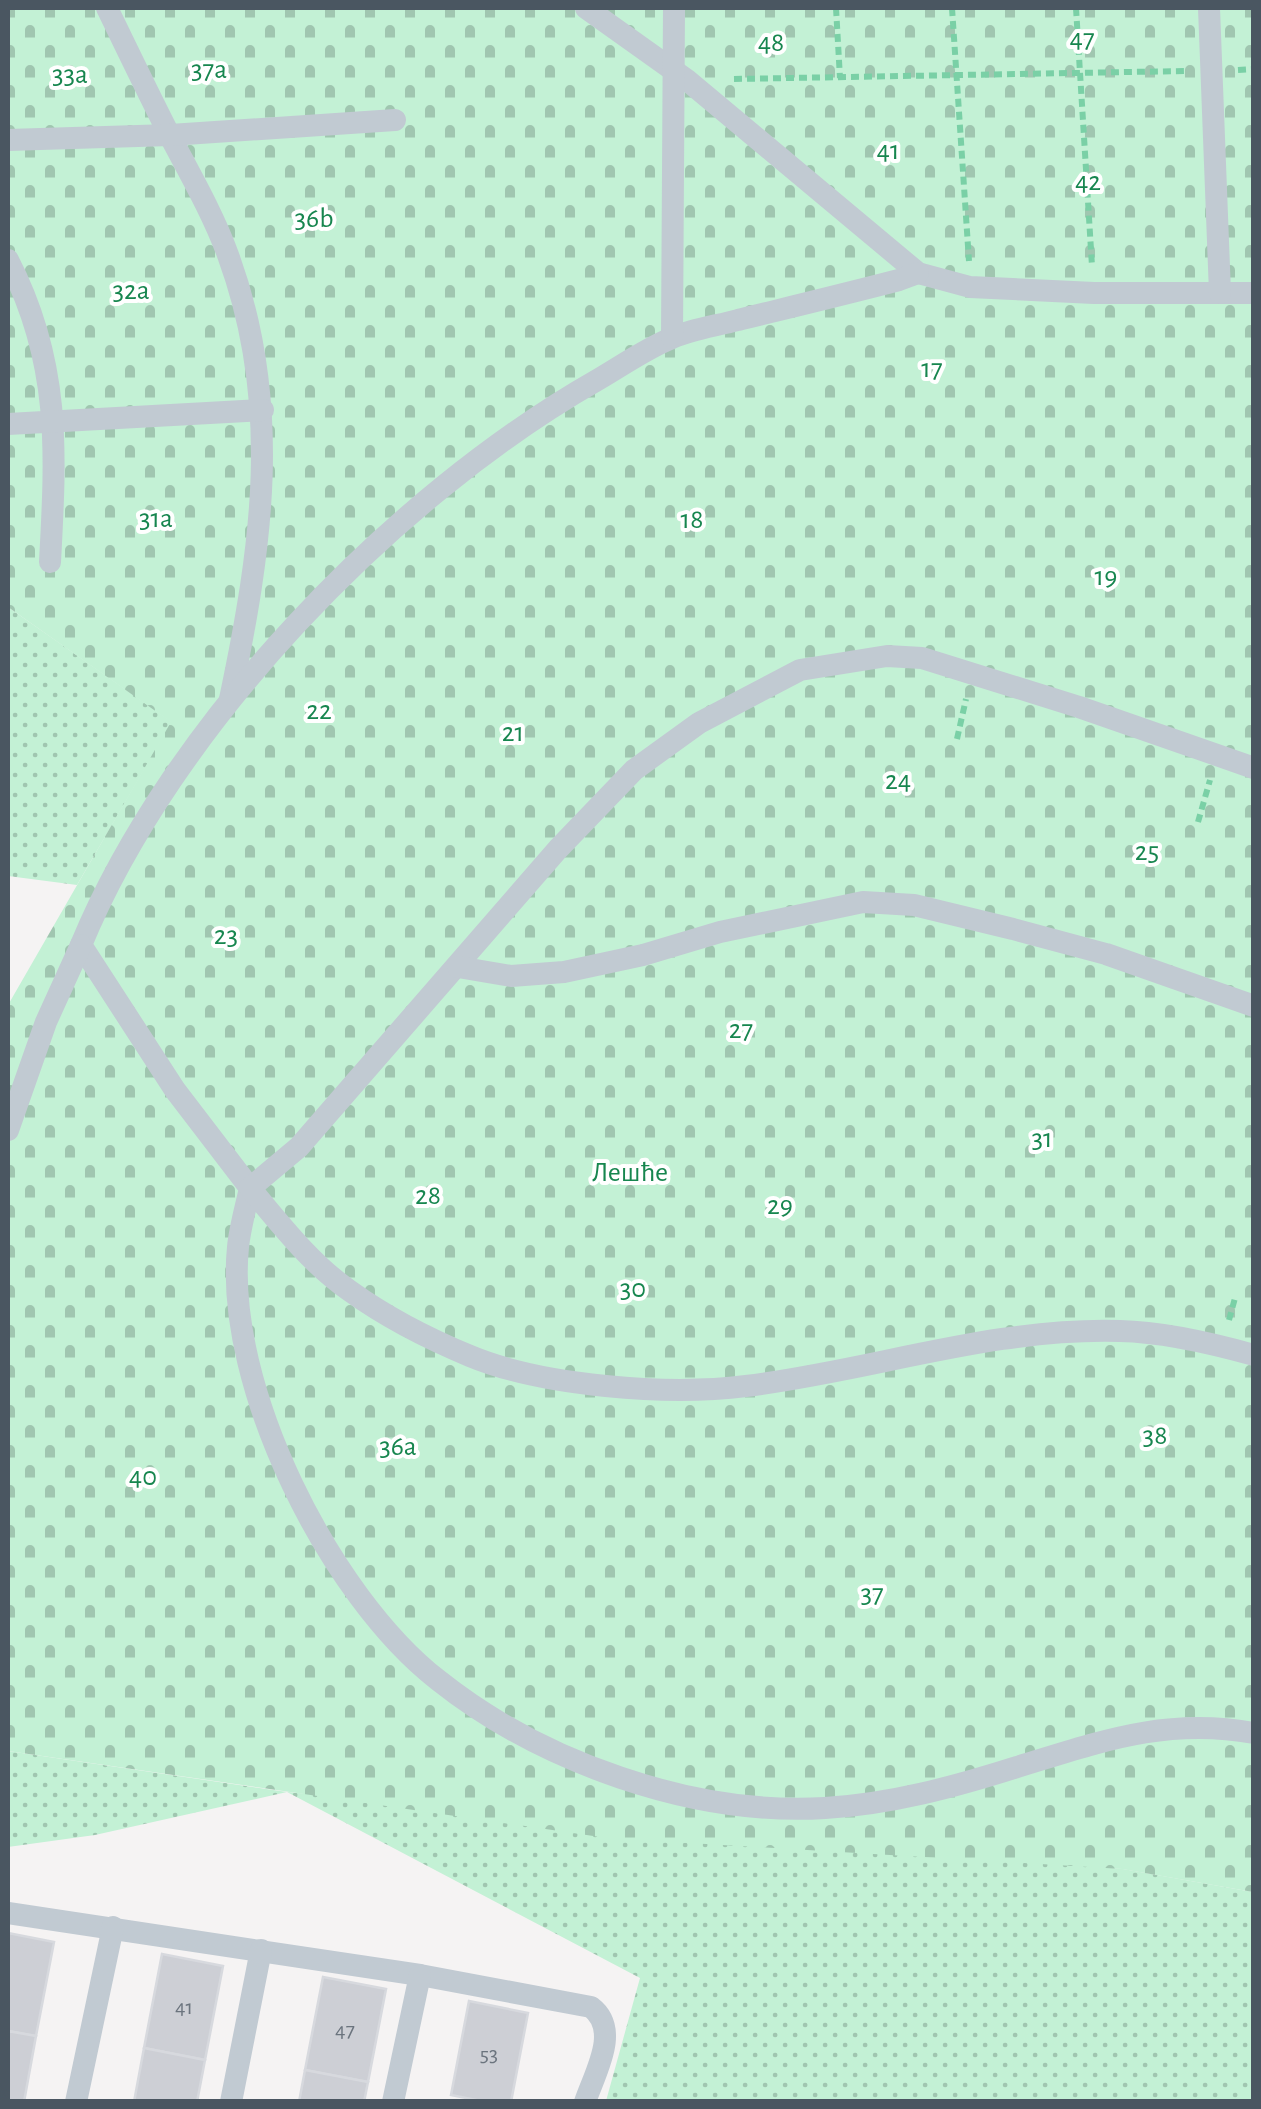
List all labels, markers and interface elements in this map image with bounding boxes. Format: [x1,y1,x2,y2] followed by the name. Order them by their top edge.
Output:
[1069,25,1095,53] park label: 47
[758,29,784,57] park label: 48
[191,56,227,84] park label: 37a
[52,61,88,89] park label: 33a
[876,137,900,165] park label: 41
[1075,168,1101,196] park label: 42
[294,205,334,233] park label: 36b
[112,277,150,305] park label: 32a
[921,355,943,383] park label: 17
[139,505,173,533] park label: 31a
[681,506,703,534] park label: 18
[1095,563,1117,591] park label: 19
[306,697,332,725] park label: 22
[502,719,524,747] park label: 21
[885,767,911,795] park label: 24
[1135,838,1159,866] park label: 25
[214,922,238,950] park label: 23
[729,1016,753,1044] park label: 27
[1031,1125,1053,1153] park label: 31
[592,1159,668,1187] park label: Лешће
[415,1182,441,1210] park label: 28
[767,1192,793,1220] park label: 29
[620,1275,646,1303] park label: 30
[1143,1422,1167,1450] park label: 38
[379,1433,417,1461] park label: 36a
[129,1463,157,1491] park label: 40
[860,1580,884,1608] park label: 37
[175,1996,193,2018] house number: 41
[335,2019,355,2041] house number: 47
[480,2043,498,2065] house number: 53

